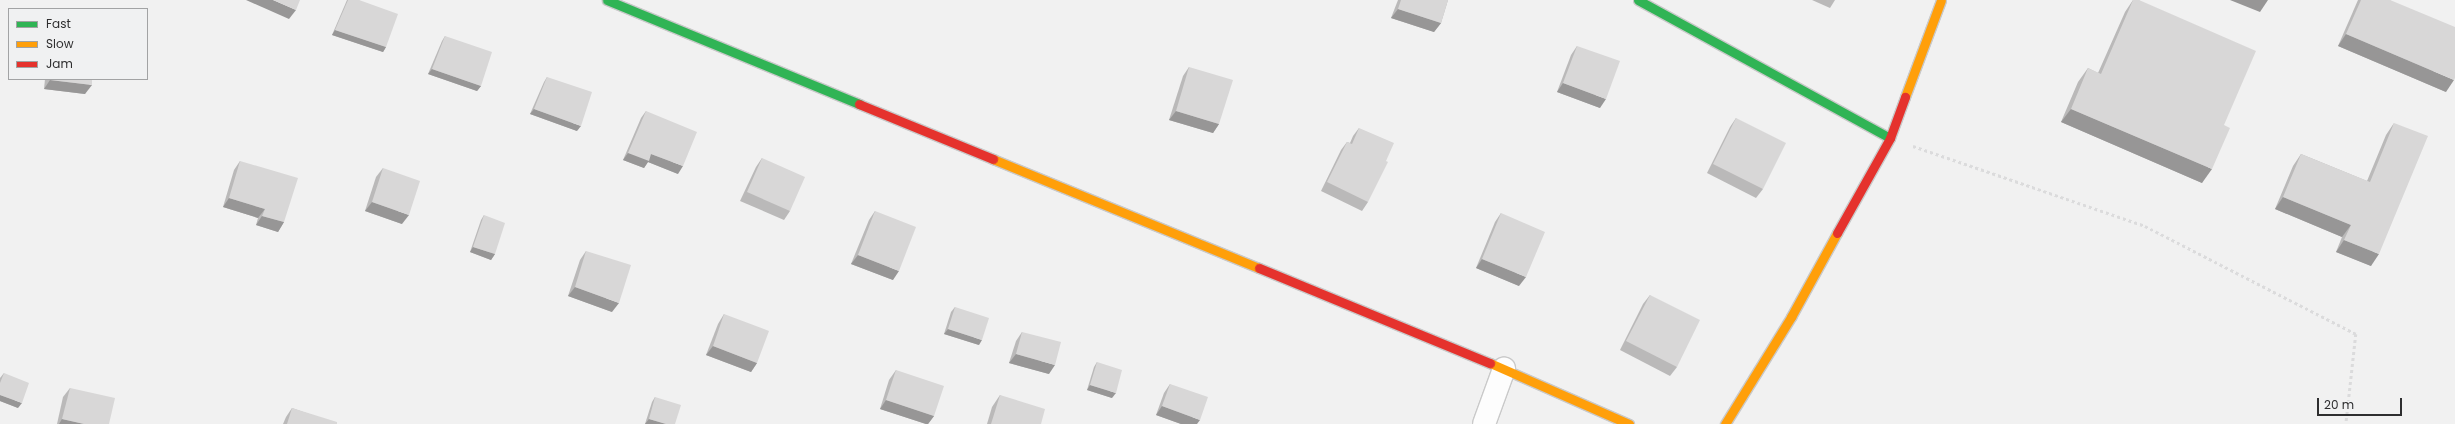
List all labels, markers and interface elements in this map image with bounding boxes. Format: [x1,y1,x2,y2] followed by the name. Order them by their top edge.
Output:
[8,8,148,80] legend
[46,15,71,32] text: Fast
[46,35,74,52] text: Slow
[46,55,73,72] text: Jam
[2319,390,2404,416] scale bar
[2324,396,2354,413] text: 20 m

